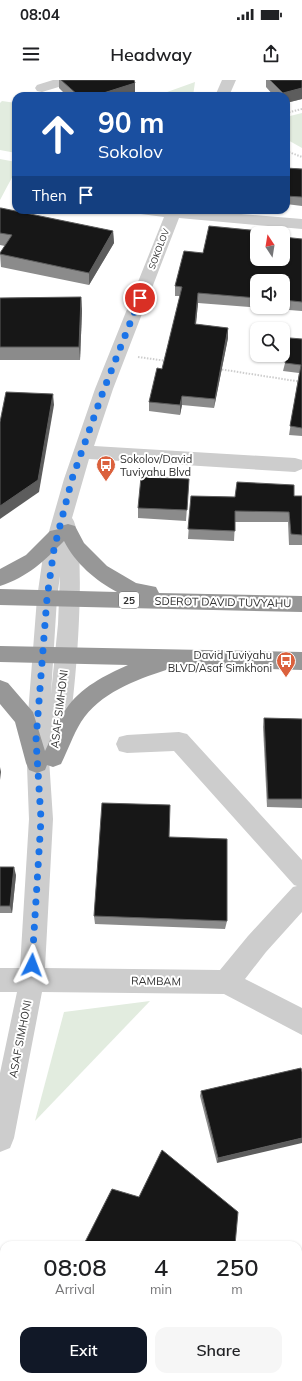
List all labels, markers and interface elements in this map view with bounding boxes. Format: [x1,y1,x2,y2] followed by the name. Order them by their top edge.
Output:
[20,5,60,24] text: 08:04
[20,43,42,65] icon: menu
[110,43,192,66] text: Headway
[260,43,282,65] icon: share
[98,105,164,140] text: 90 m
[32,108,84,160] icon: ahead
[98,140,163,163] text: Sokolov
[75,184,97,206] icon: arrive
[32,186,67,205] text: Then
[146,226,172,271] street label: SOKOLOV
[250,226,290,266] north arrow
[250,226,290,362] map controls
[250,274,290,314] button: sound
[123,281,157,315] pin
[129,287,151,309] icon: arrive
[250,322,290,362] button: search
[120,452,192,479] place label: Sokolov/David Tuviyahu Blvd
[95,454,117,482] bus stop icon: Sokolov/David Tuviyahu Blvd
[119,592,139,608] road number: 25
[155,594,291,610] street label: SDEROT DAVID TUVYAHU
[168,648,272,675] place label: David Tuviyahu BLVD/Asaf Simkhoni
[275,650,297,678] bus stop icon: David Tuviyahu BLVD/Asaf Simkhoni
[47,669,71,749] street label: ASAF SIMHONI
[11,944,53,986] position arrow
[131,974,181,988] street label: RAMBAM
[6,999,34,1079] street label: ASAF SIMHONI
[43,1252,107,1282] text: 08:08
[154,1252,168,1282] text: 4
[215,1252,259,1282] text: 250
[55,1281,95,1297] text: Arrival
[150,1281,172,1297] text: min
[231,1281,243,1297] text: m
[20,1327,147,1373] button: Exit
[155,1327,282,1373] button: Share

